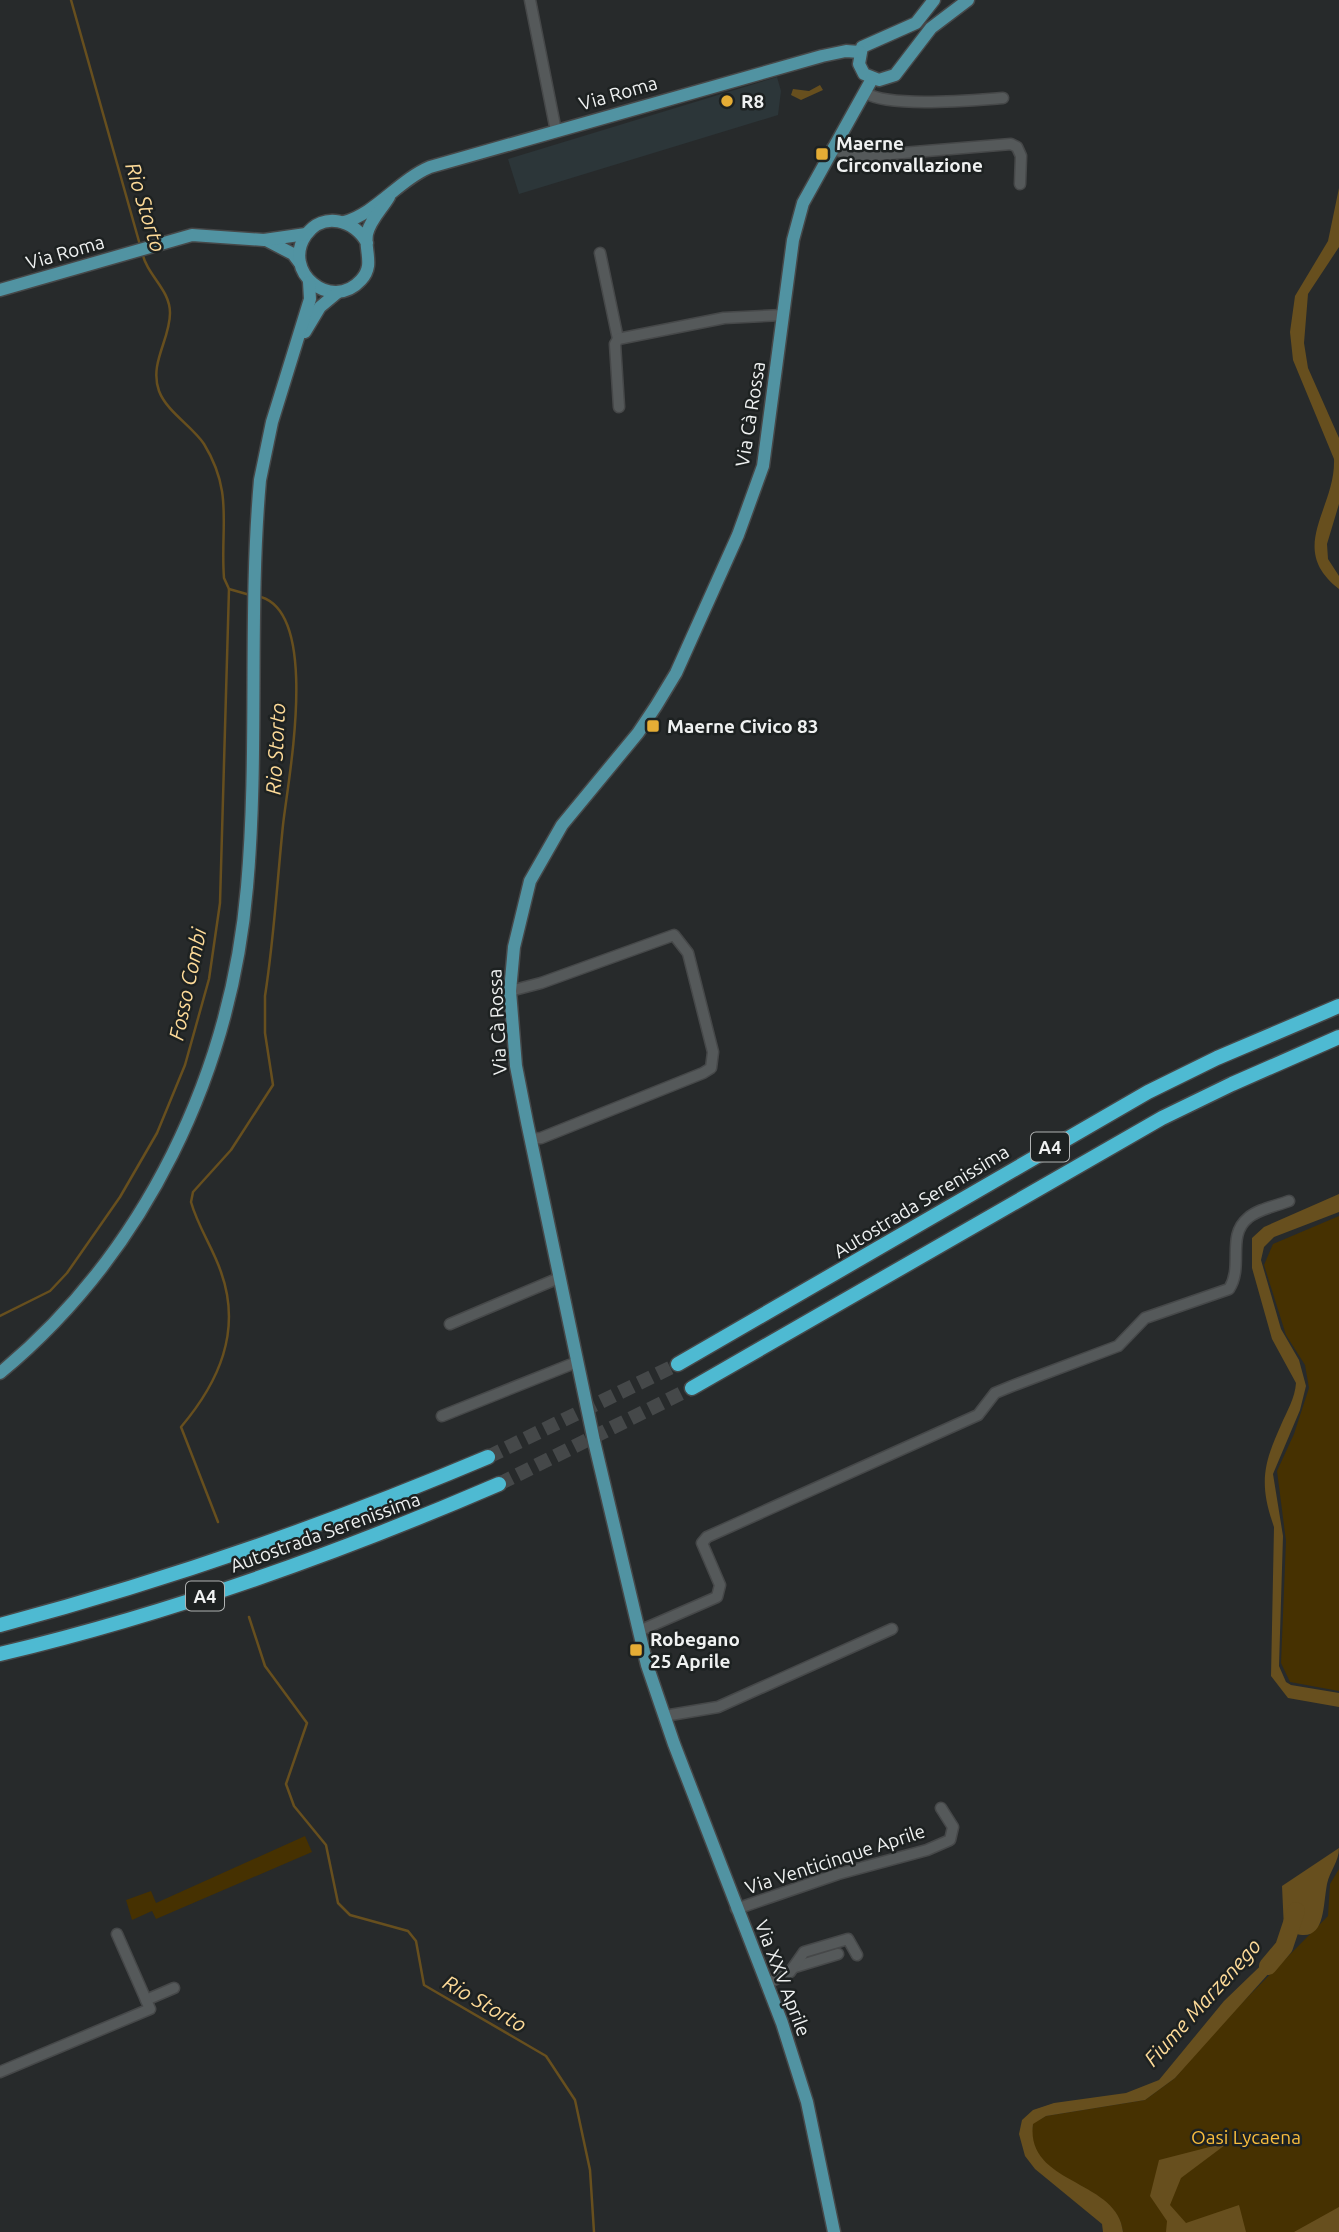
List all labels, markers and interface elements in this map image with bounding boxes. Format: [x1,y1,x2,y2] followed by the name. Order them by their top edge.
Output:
[576,71,660,115] street label: Via Roma
[741,90,764,112] place label: R8
[719,93,735,109] marker: R8
[836,132,983,176] place label: Maerne Circonvallazione
[814,146,830,162] marker: Maerne Circonvallazione
[121,160,171,254] water label: Rio Storto
[23,230,107,274] street label: Via Roma
[731,360,769,468] street label: Via Cà Rossa
[261,702,289,796] water label: Rio Storto
[667,715,819,737] place label: Maerne Civico 83
[645,718,661,734] marker: Maerne Civico 83
[163,925,211,1042] water label: Fosso Combi
[483,968,511,1076] street label: Via Cà Rossa
[1031,1132,1069,1162] road number: A4
[829,1140,1013,1262] street label: Autostrada Serenissima
[227,1487,423,1577] street label: Autostrada Serenissima
[186,1582,224,1610] road number: A4
[650,1628,740,1672] place label: Robegano 25 Aprile
[628,1642,644,1658] marker: Robegano 25 Aprile
[742,1819,928,1899] street label: Via Venticinque Aprile
[751,1917,815,2039] street label: Via XXV Aprile
[1139,1934,1265,2070] water label: Fiume Marzenego
[439,1970,531,2036] water label: Rio Storto
[1191,2126,1301,2148] park label: Oasi Lycaena

